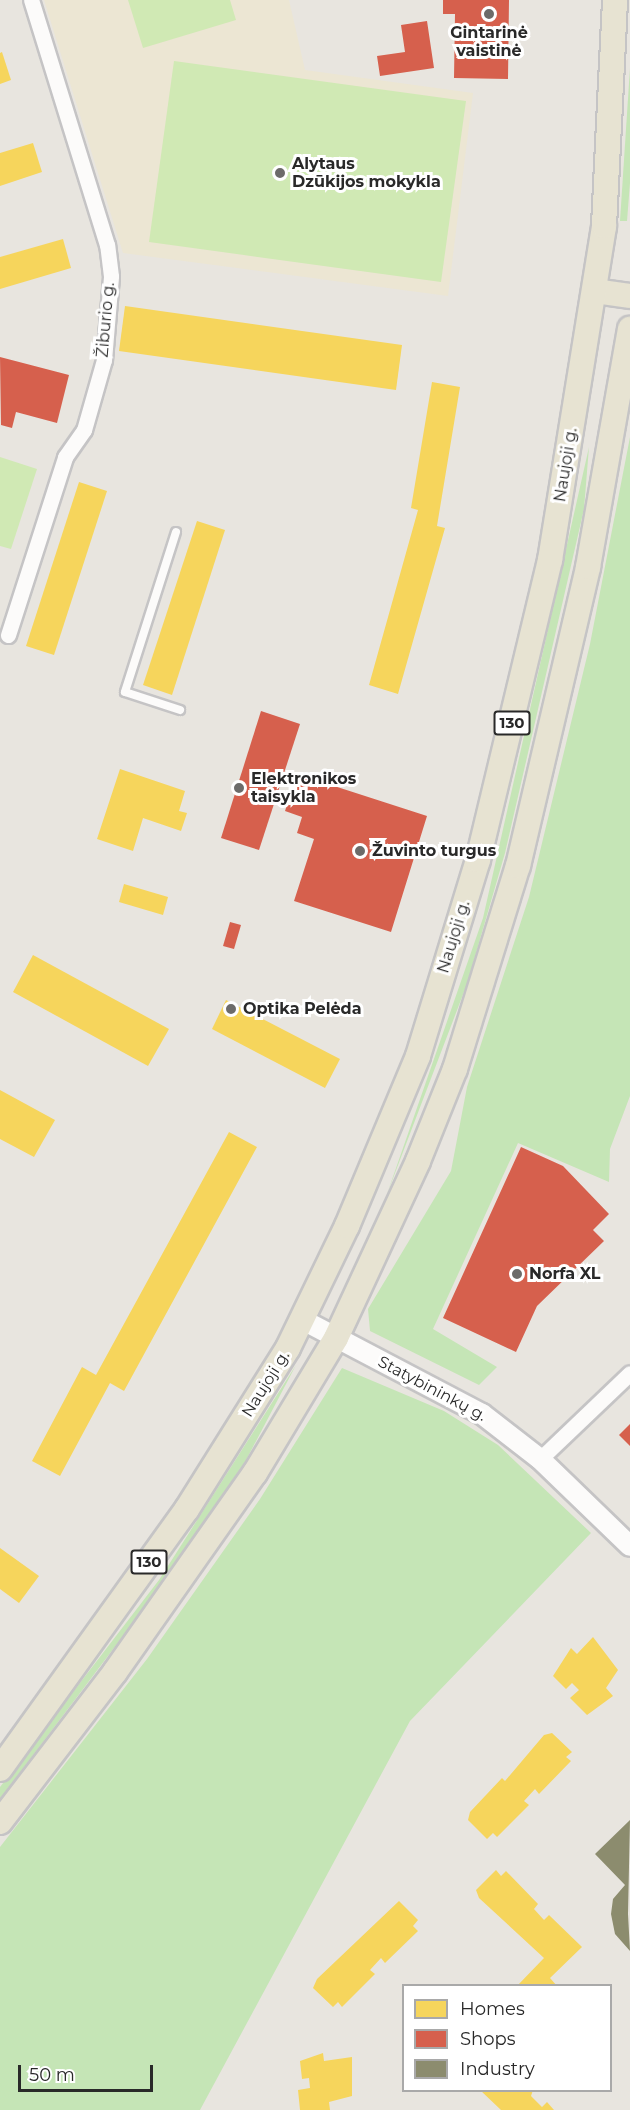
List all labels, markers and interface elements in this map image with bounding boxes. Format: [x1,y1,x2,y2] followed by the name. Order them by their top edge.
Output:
[482,7,496,21] marker: Gintarinė vaistinė
[450,23,528,61] place label: Gintarinė vaistinė
[292,154,441,192] place label: Alytaus Dzūkijos mokykla
[273,166,287,180] marker: Alytaus Dzūkijos mokykla
[93,282,119,358] street label: Žiburio g.
[551,427,581,503] street label: Naujoji g.
[492,711,532,735] road number: 130
[251,769,356,807] place label: Elektronikos taisykla
[232,781,246,795] marker: Elektronikos taisykla
[372,841,496,861] place label: Žuvinto turgus
[353,844,367,858] marker: Žuvinto turgus
[434,898,474,976] street label: Naujoji g.
[243,999,362,1019] place label: Optika Pelėda
[224,1002,238,1016] marker: Optika Pelėda
[529,1264,601,1284] place label: Norfa XL
[510,1267,524,1281] marker: Norfa XL
[238,1347,294,1421] street label: Naujoji g.
[375,1352,489,1426] street label: Statybininkų g.
[130,1550,168,1574] road number: 130
[402,1984,612,2092] legend
[460,1998,525,2020] text: Homes
[460,2028,516,2050] text: Shops
[21,2053,156,2091] scale bar
[460,2058,535,2080] text: Industry
[29,2064,75,2086] text: 50 m

